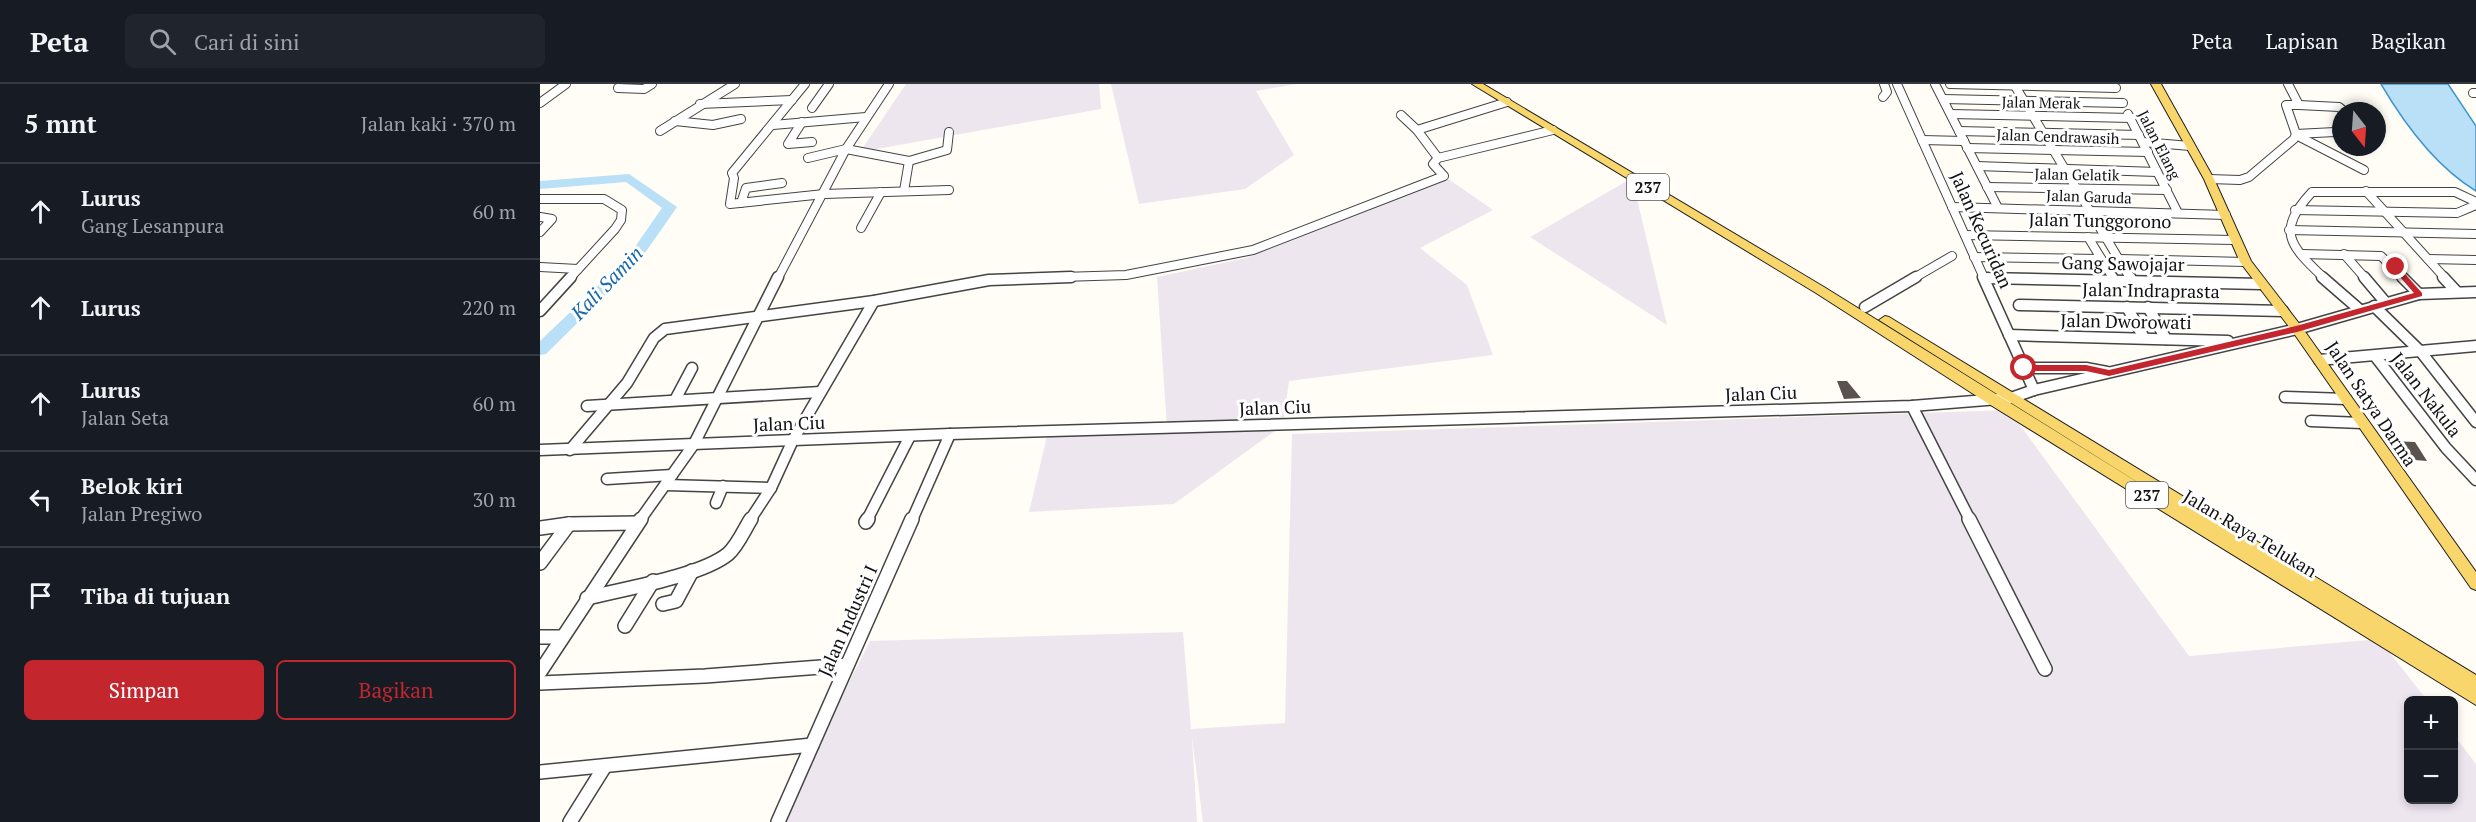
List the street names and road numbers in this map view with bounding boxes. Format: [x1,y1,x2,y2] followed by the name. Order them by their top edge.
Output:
[2001,91,2081,113] street label: Jalan Merak
[2134,107,2186,183] street label: Jalan Elang
[1996,124,2120,148] street label: Jalan Cendrawasih
[2034,163,2120,185] street label: Jalan Gelatik
[1945,167,2019,292] street label: Jalan Kecuridan
[1627,174,1669,200] road number: 237
[2046,185,2133,208] street label: Jalan Garuda
[2028,207,2172,233] street label: Jalan Tunggorono
[2061,250,2185,276] street label: Gang Sawojajar
[2082,277,2220,303] street label: Jalan Indraprasta
[2060,308,2192,334] street label: Jalan Dworowati
[2321,336,2423,471] street label: Jalan Satya Darma
[2386,347,2467,442] street label: Jalan Nakula
[1724,380,1797,406] street label: Jalan Ciu
[1238,394,1311,420] street label: Jalan Ciu
[752,410,825,436] street label: Jalan Ciu
[2126,482,2168,508] road number: 237
[2179,484,2322,583] street label: Jalan Raya Telukan
[812,561,882,680] street label: Jalan Industri I

